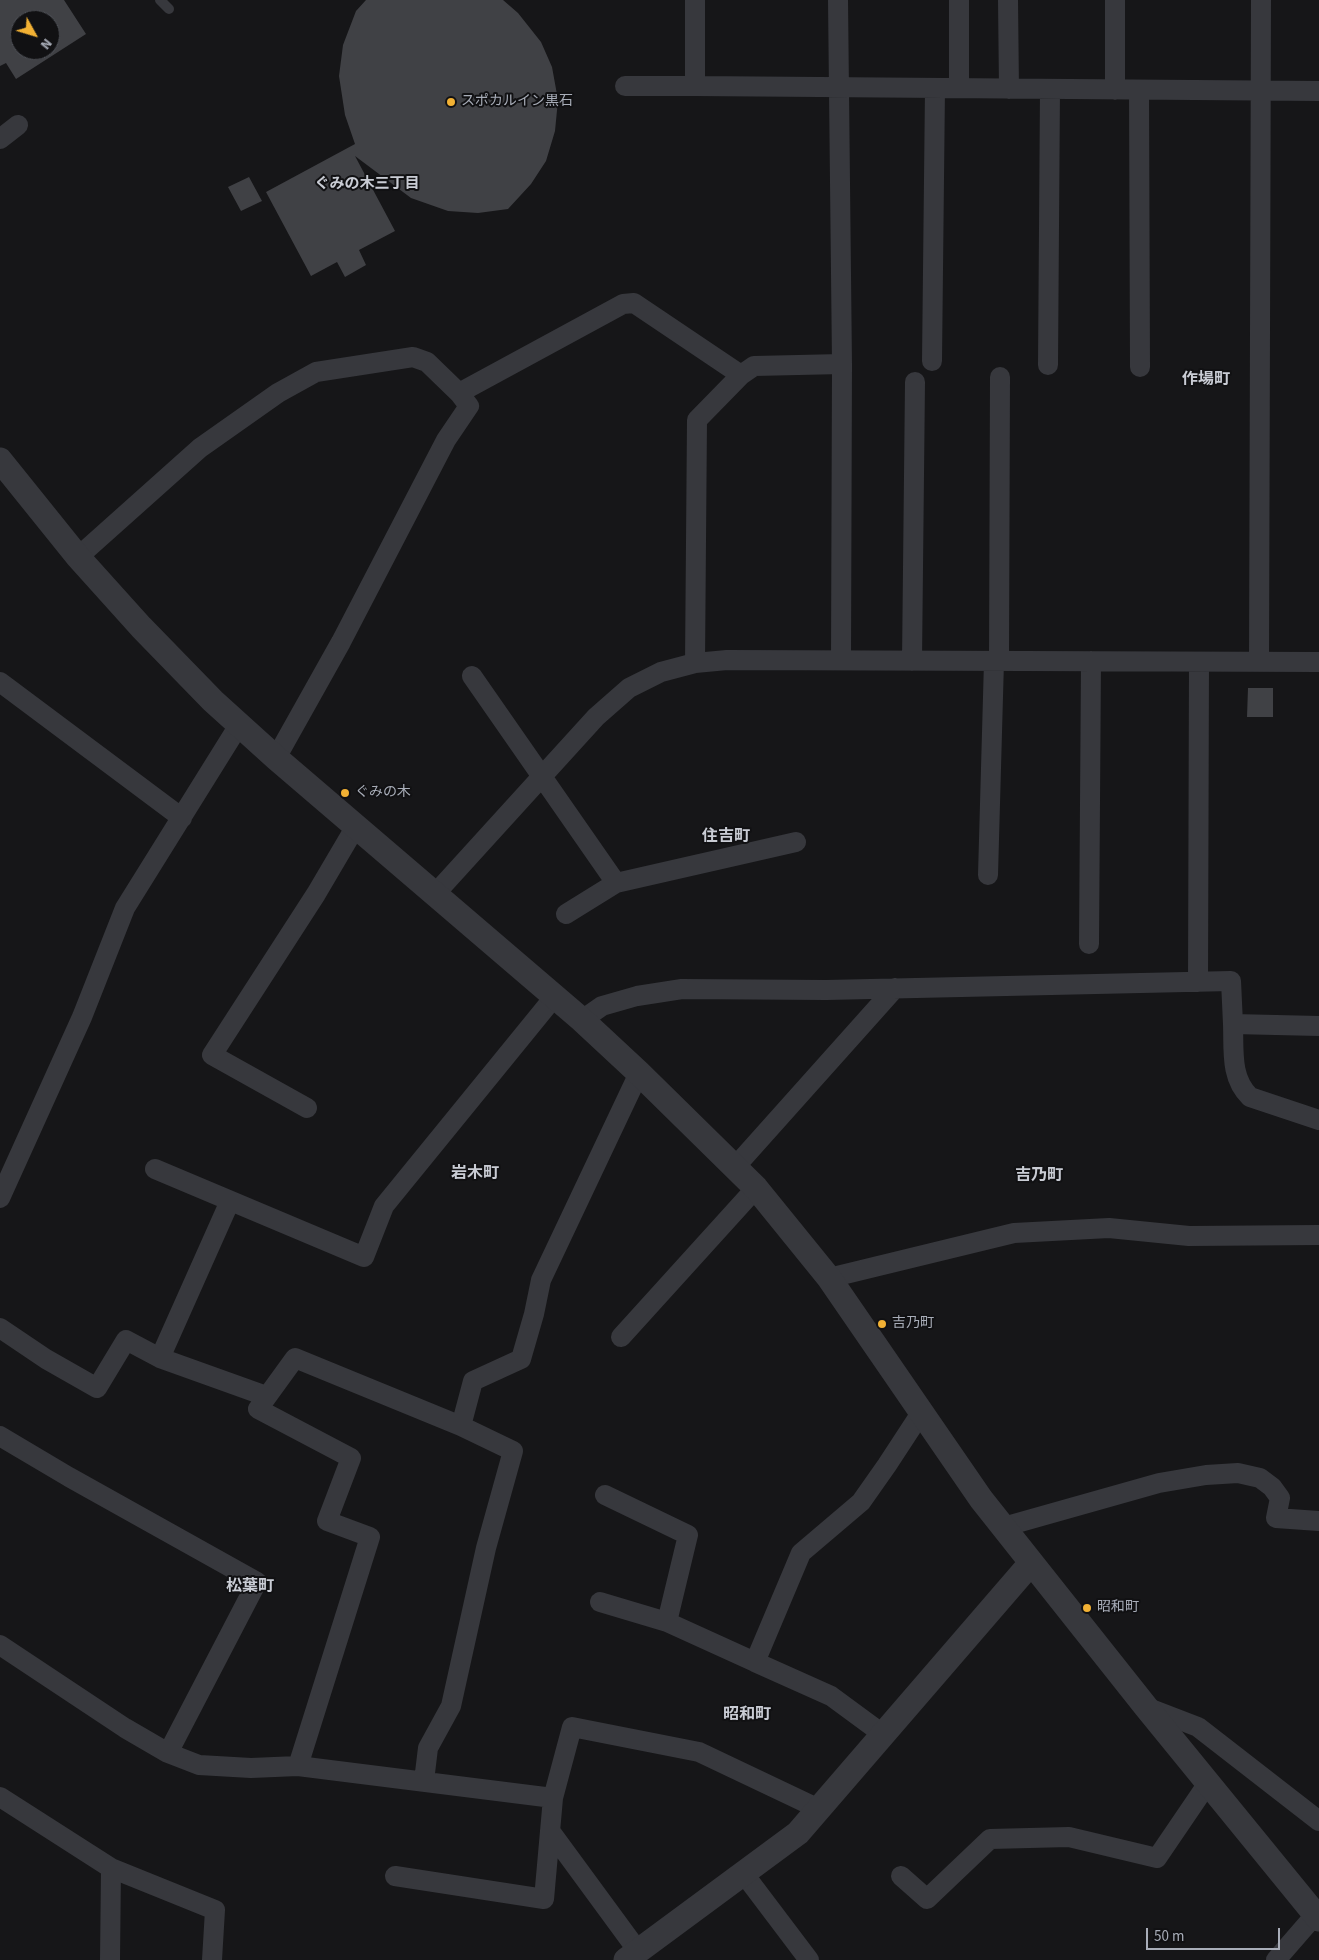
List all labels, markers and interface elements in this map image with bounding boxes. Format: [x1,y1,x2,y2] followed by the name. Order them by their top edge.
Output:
[10,10,60,60] north arrow
[35,34,57,54] text: N
[461,94,573,110] place label: スポカルイン黒石
[445,96,457,108] marker: スポカルイン黒石
[315,176,419,194] district label: ぐみの木三丁目
[1182,370,1230,390] district label: 作場町
[355,785,411,801] place label: ぐみの木
[339,787,351,799] marker: ぐみの木
[702,827,750,847] district label: 住吉町
[451,1164,499,1184] district label: 岩木町
[1015,1166,1063,1186] district label: 吉乃町
[892,1316,934,1332] place label: 吉乃町
[876,1318,888,1330] marker: 吉乃町
[226,1577,274,1597] district label: 松葉町
[1097,1600,1139,1616] place label: 昭和町
[1081,1602,1093,1614] marker: 昭和町
[723,1705,771,1725] district label: 昭和町
[1149,1918,1283,1950] scale bar
[1154,1926,1184,1947] text: 50 m

